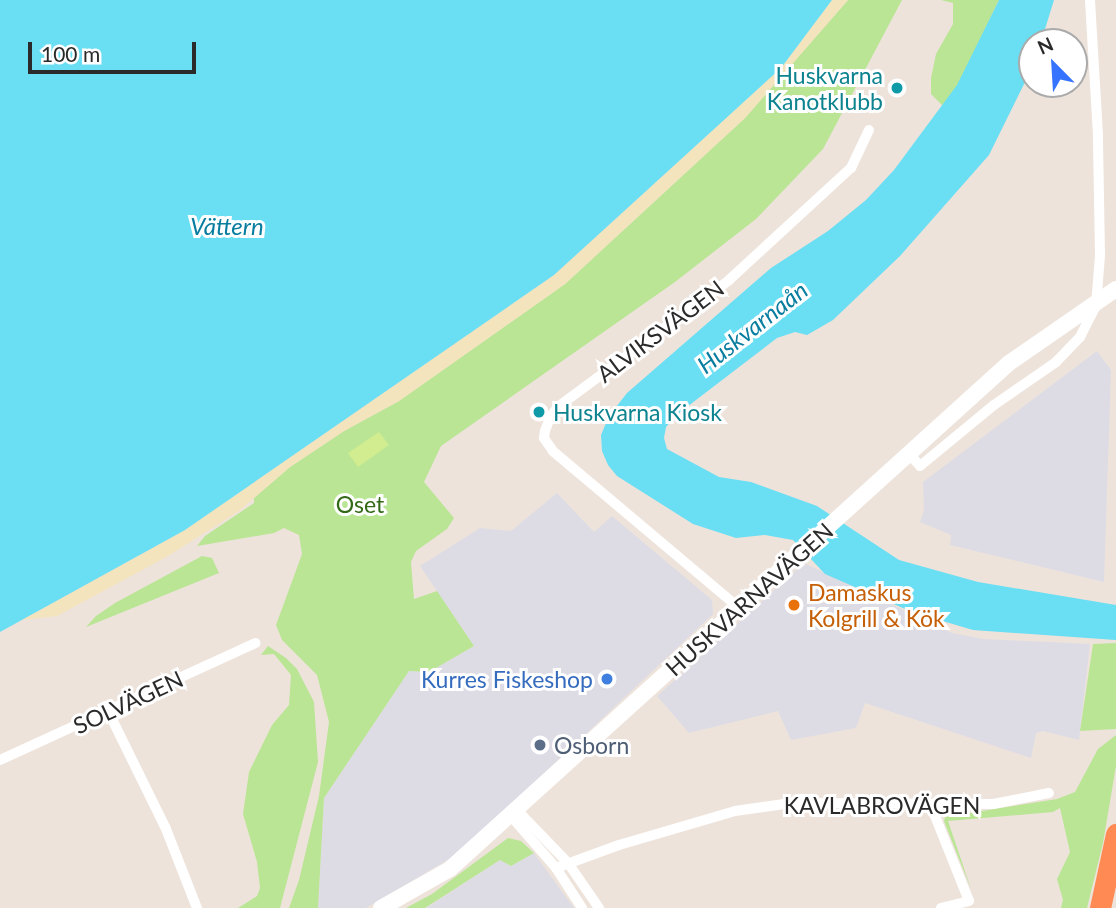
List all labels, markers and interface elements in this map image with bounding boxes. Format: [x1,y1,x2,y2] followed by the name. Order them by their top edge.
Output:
[32,28,200,72] scale bar
[1018,28,1088,98] north arrow
[1034,32,1056,59] text: N
[41,41,100,66] text: 100 m
[767,61,883,115] place label: Huskvarna Kanotklubb
[889,80,905,96] marker: Huskvarna Kanotklubb
[190,212,264,240] water label: Vättern
[591,274,729,388] street label: ALVIKSVÄGEN
[691,275,813,379] water label: Huskvarnaån
[553,398,722,426] place label: Huskvarna Kiosk
[531,404,547,420] marker: Huskvarna Kiosk
[336,490,384,518] park label: Oset
[660,517,838,681] street label: HUSKVARNAVÄGEN
[808,578,945,632] place label: Damaskus Kolgrill & Kök
[786,597,802,613] marker: Damaskus Kolgrill & Kök
[69,665,187,739] street label: SOLVÄGEN
[421,665,593,693] place label: Kurres Fiskeshop
[599,671,615,687] marker: Kurres Fiskeshop
[554,731,629,759] place label: Osborn
[532,737,548,753] marker: Osborn
[784,791,980,819] street label: KAVLABROVÄGEN

